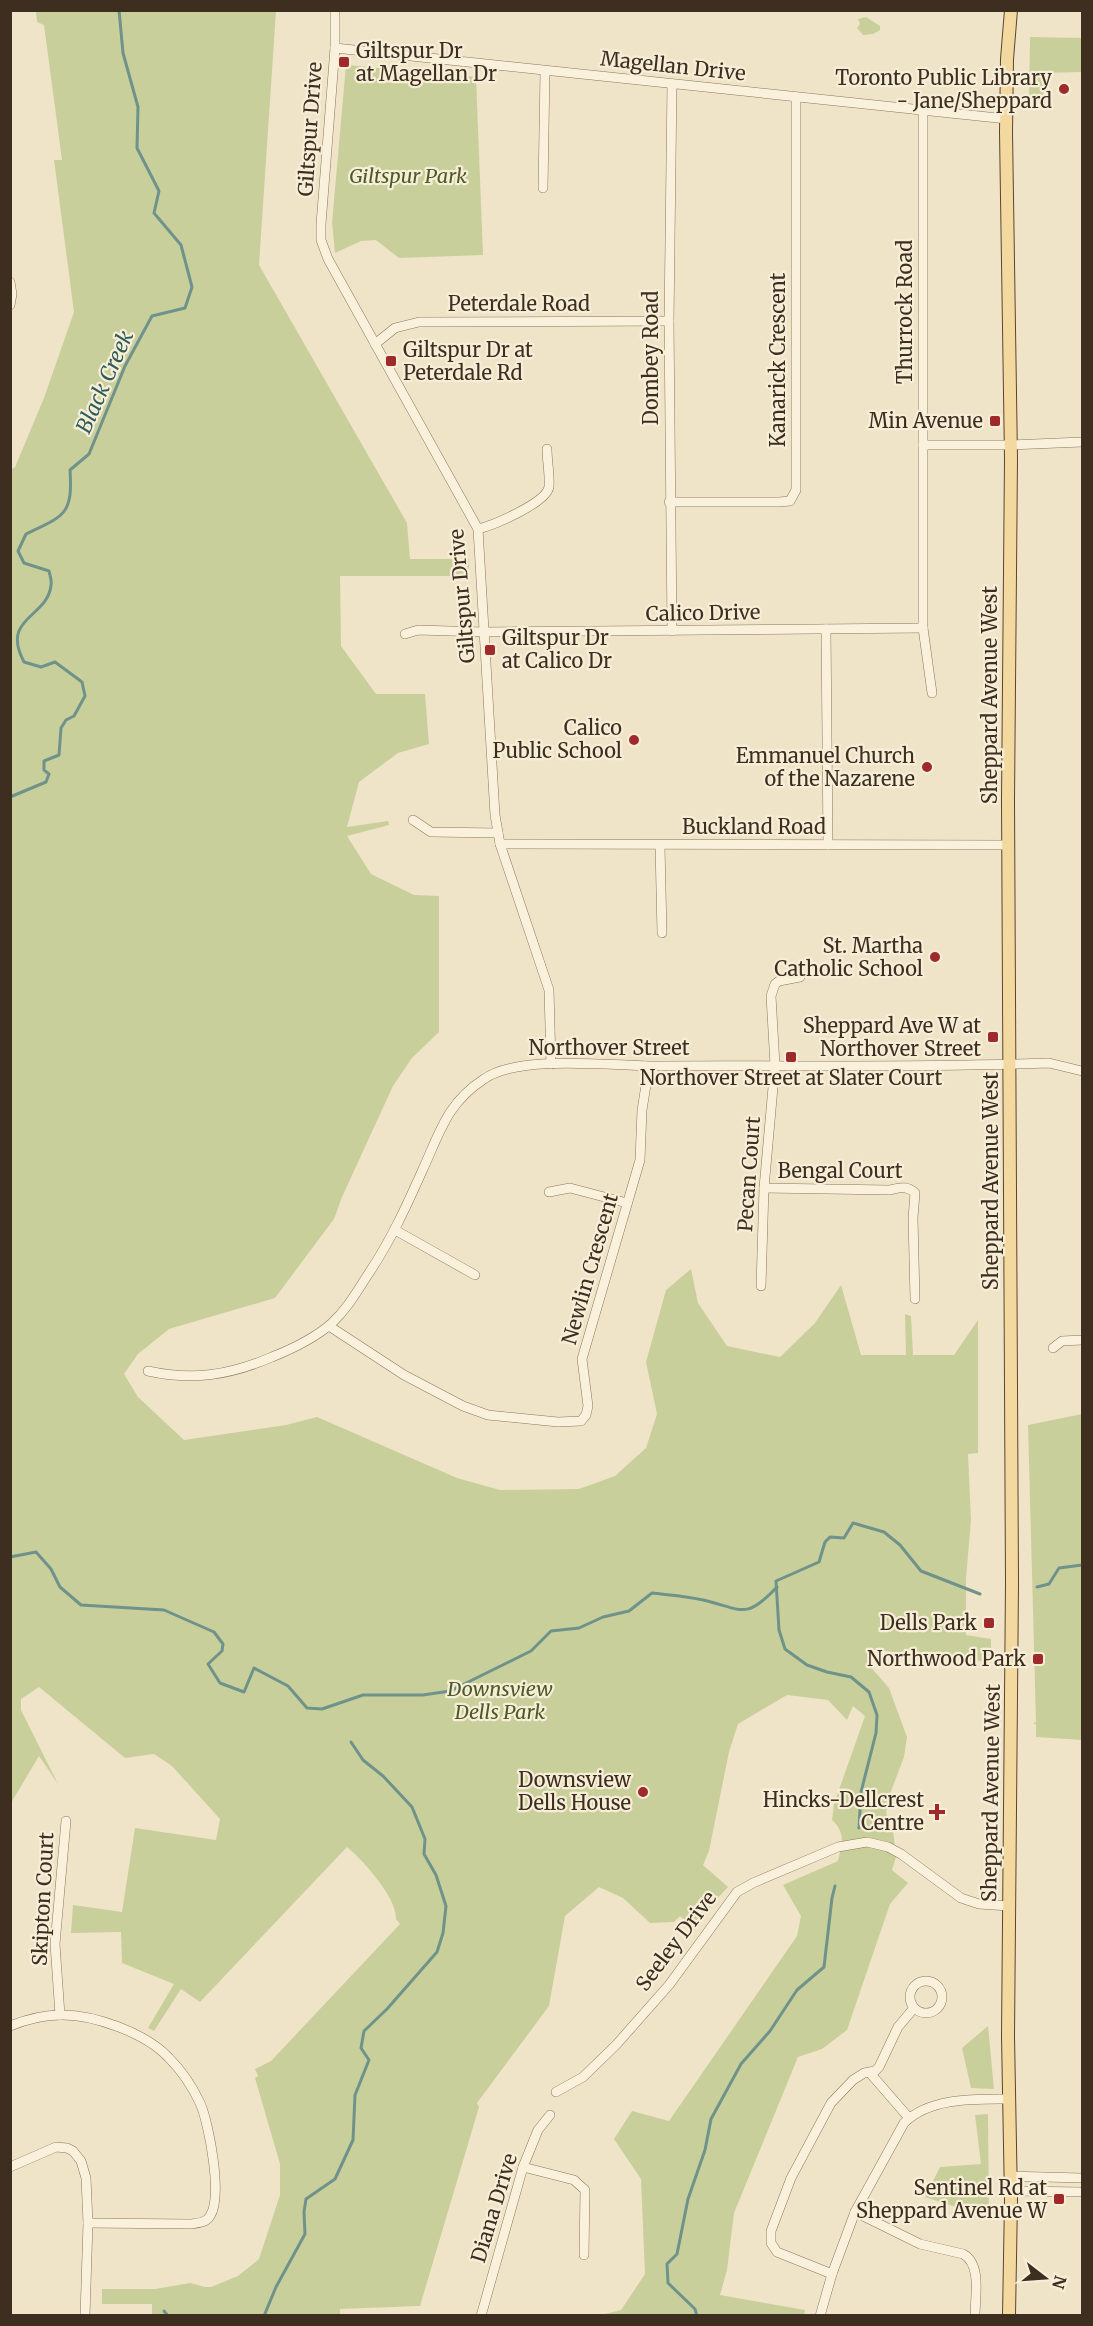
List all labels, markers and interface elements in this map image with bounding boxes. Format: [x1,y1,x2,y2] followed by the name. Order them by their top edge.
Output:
[356,38,497,86] place label: Giltspur Dr at Magellan Dr
[599,45,747,86] street label: Magellan Drive
[337,55,351,69] marker: Giltspur Dr at Magellan Dr
[292,61,327,197] street label: Giltspur Drive
[835,65,1052,113] place label: Toronto Public Library - Jane/Sheppard
[1057,82,1071,96] marker: Toronto Public Library - Jane/Sheppard
[349,163,467,188] park label: Giltspur Park
[892,240,917,384] street label: Thurrock Road
[765,272,790,447] street label: Kanarick Crescent
[448,291,590,316] street label: Peterdale Road
[638,291,663,425] street label: Dombey Road
[70,326,139,437] water label: Black Creek
[403,337,533,385] place label: Giltspur Dr at Peterdale Rd
[384,354,398,368] marker: Giltspur Dr at Peterdale Rd
[869,408,983,433] place label: Min Avenue
[988,414,1002,428] marker: Min Avenue
[443,528,480,664] street label: Giltspur Drive
[977,586,1002,804] street label: Sheppard Avenue West
[645,599,761,626] street label: Calico Drive
[502,625,612,673] place label: Giltspur Dr at Calico Dr
[483,643,497,657] marker: Giltspur Dr at Calico Dr
[493,715,622,763] place label: Calico Public School
[627,733,641,747] marker: Calico Public School
[736,743,915,791] place label: Emmanuel Church of the Nazarene
[920,760,934,774] marker: Emmanuel Church of the Nazarene
[682,814,826,839] street label: Buckland Road
[774,933,923,981] place label: St. Martha Catholic School
[928,950,942,964] marker: St. Martha Catholic School
[803,1013,981,1061] place label: Sheppard Ave W at Northover Street
[986,1030,1000,1044] marker: Sheppard Ave W at Northover Street
[529,1035,690,1060] street label: Northover Street
[784,1050,798,1064] marker: Northover Street at Slater Court
[640,1065,942,1090] place label: Northover Street at Slater Court
[978,1072,1003,1290] street label: Sheppard Avenue West
[732,1115,765,1233] street label: Pecan Court
[777,1158,903,1183] street label: Bengal Court
[556,1190,623,1347] street label: Newlin Crescent
[880,1610,977,1635] place label: Dells Park
[982,1616,996,1630] marker: Dells Park
[867,1646,1026,1671] place label: Northwood Park
[1031,1652,1045,1666] marker: Northwood Park
[446,1676,553,1724] park label: Downsview Dells Park
[976,1683,1005,1902] street label: Sheppard Avenue West
[518,1767,632,1815] place label: Downsview Dells House
[636,1785,650,1799] marker: Downsview Dells House
[763,1787,924,1835] place label: Hincks-Dellcrest Centre
[928,1803,946,1821] marker: Hincks-Dellcrest Centre
[27,1831,58,1966] street label: Skipton Court
[630,1886,721,1995] street label: Seeley Drive
[465,2150,522,2265] street label: Diana Drive
[856,2175,1048,2223] place label: Sentinel Rd at Sheppard Avenue W
[1052,2192,1066,2206] marker: Sentinel Rd at Sheppard Avenue W
[1015,2248,1075,2308] north arrow
[1048,2273,1071,2292] text: N

